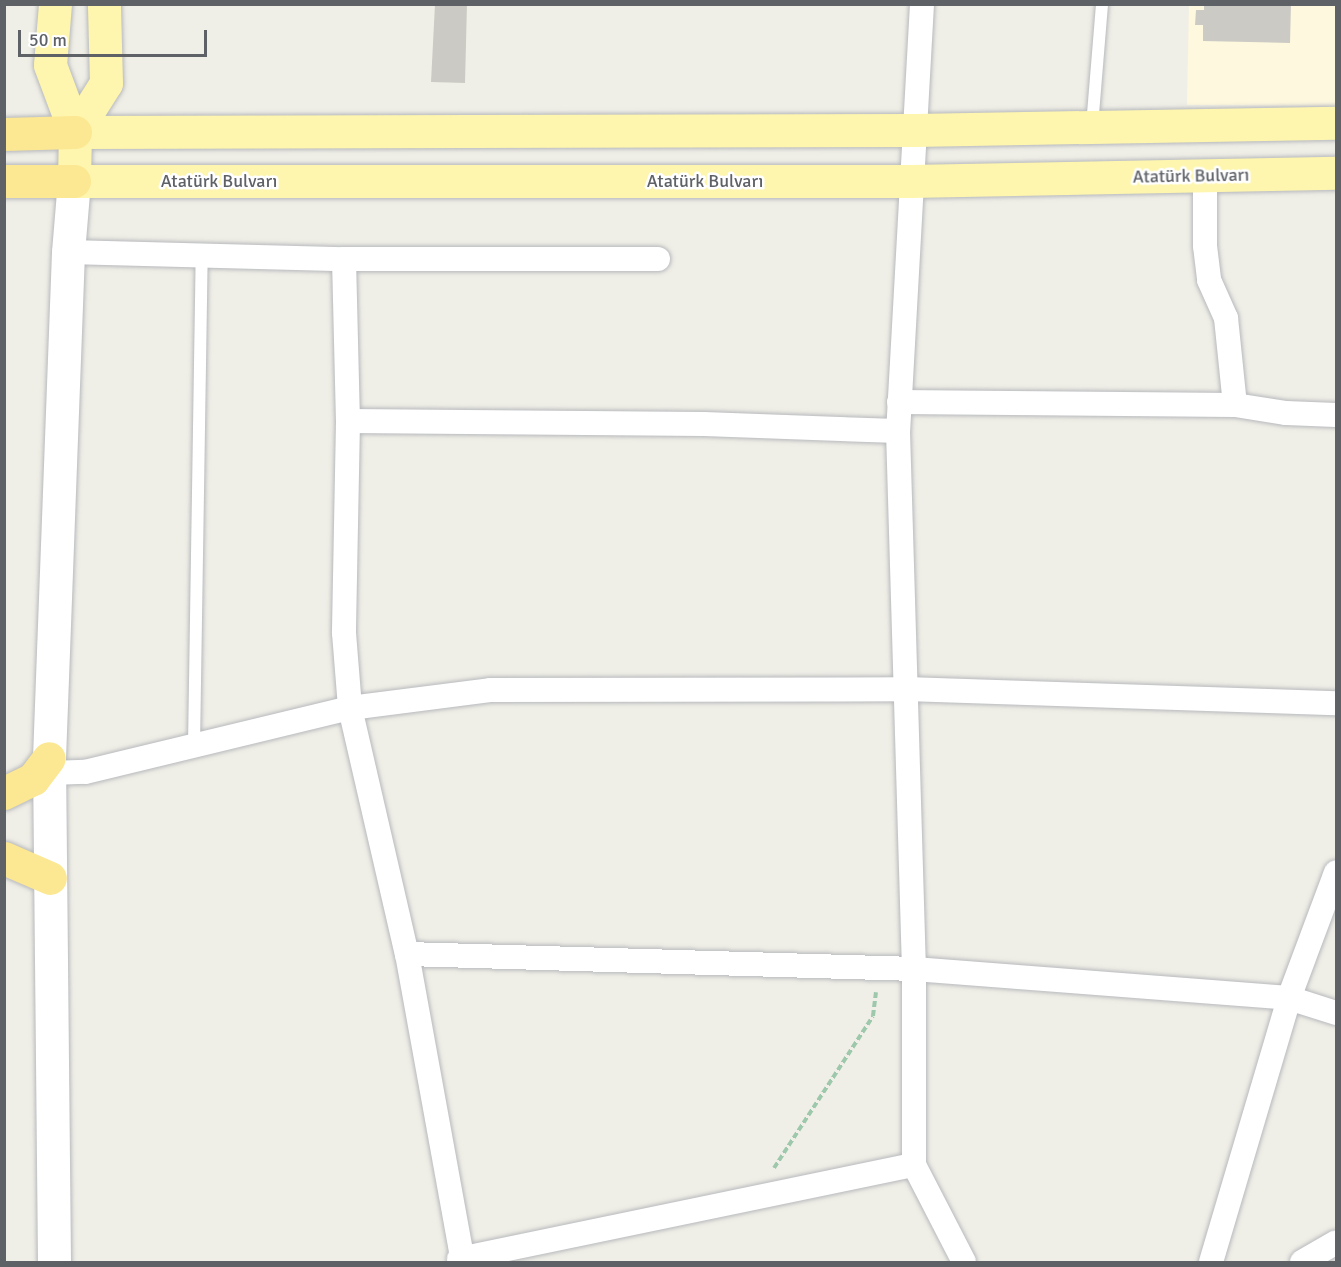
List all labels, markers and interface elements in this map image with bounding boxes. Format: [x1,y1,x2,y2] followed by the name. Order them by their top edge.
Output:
[21,18,210,56] scale bar
[29,29,67,51] text: 50 m
[1133,164,1249,188] street label: Atatürk Bulvarı
[161,170,277,192] street label: Atatürk Bulvarı
[647,170,763,192] street label: Atatürk Bulvarı

